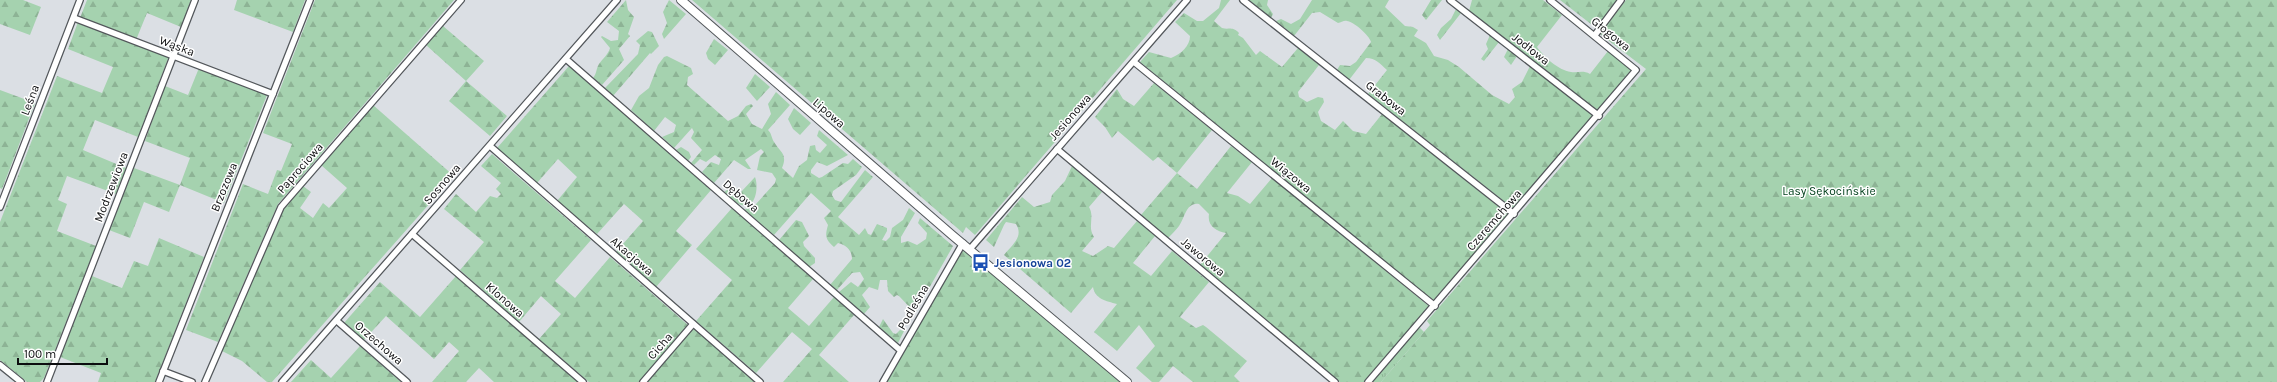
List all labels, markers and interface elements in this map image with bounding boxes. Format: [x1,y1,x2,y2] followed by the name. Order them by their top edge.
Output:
[1589,14,1633,54] street label: Głogowa
[1509,30,1553,68] street label: Jodłowa
[157,33,197,59] street label: Wąska
[1363,78,1409,118] street label: Grabowa
[18,83,42,117] street label: Leśna
[1046,91,1094,143] street label: Jesionowa
[810,95,848,131] street label: Lipowa
[274,140,326,196] street label: Paprociowa
[91,150,131,224] street label: Modrzewiowa
[1268,154,1314,196] street label: Wiązowa
[208,160,240,214] street label: Brzozowa
[421,161,463,207] street label: Sosnowa
[720,177,762,215] street label: Dębowa
[1782,184,1876,198] park label: Lasy Sękocińskie
[1464,187,1524,253] street label: Czeremchowa
[608,234,656,278] street label: Akacjowa
[1178,235,1228,279] street label: Jaworowa
[971,253,991,273] bus stop icon: Jesionowa 02
[994,256,1071,270] place label: Jesionowa 02
[483,280,527,320] street label: Klonowa
[894,282,932,332] street label: Podleśna
[352,318,406,368] street label: Orzechowa
[645,330,675,362] street label: Cicha
[18,340,107,366] scale bar
[24,347,56,361] text: 100 m

